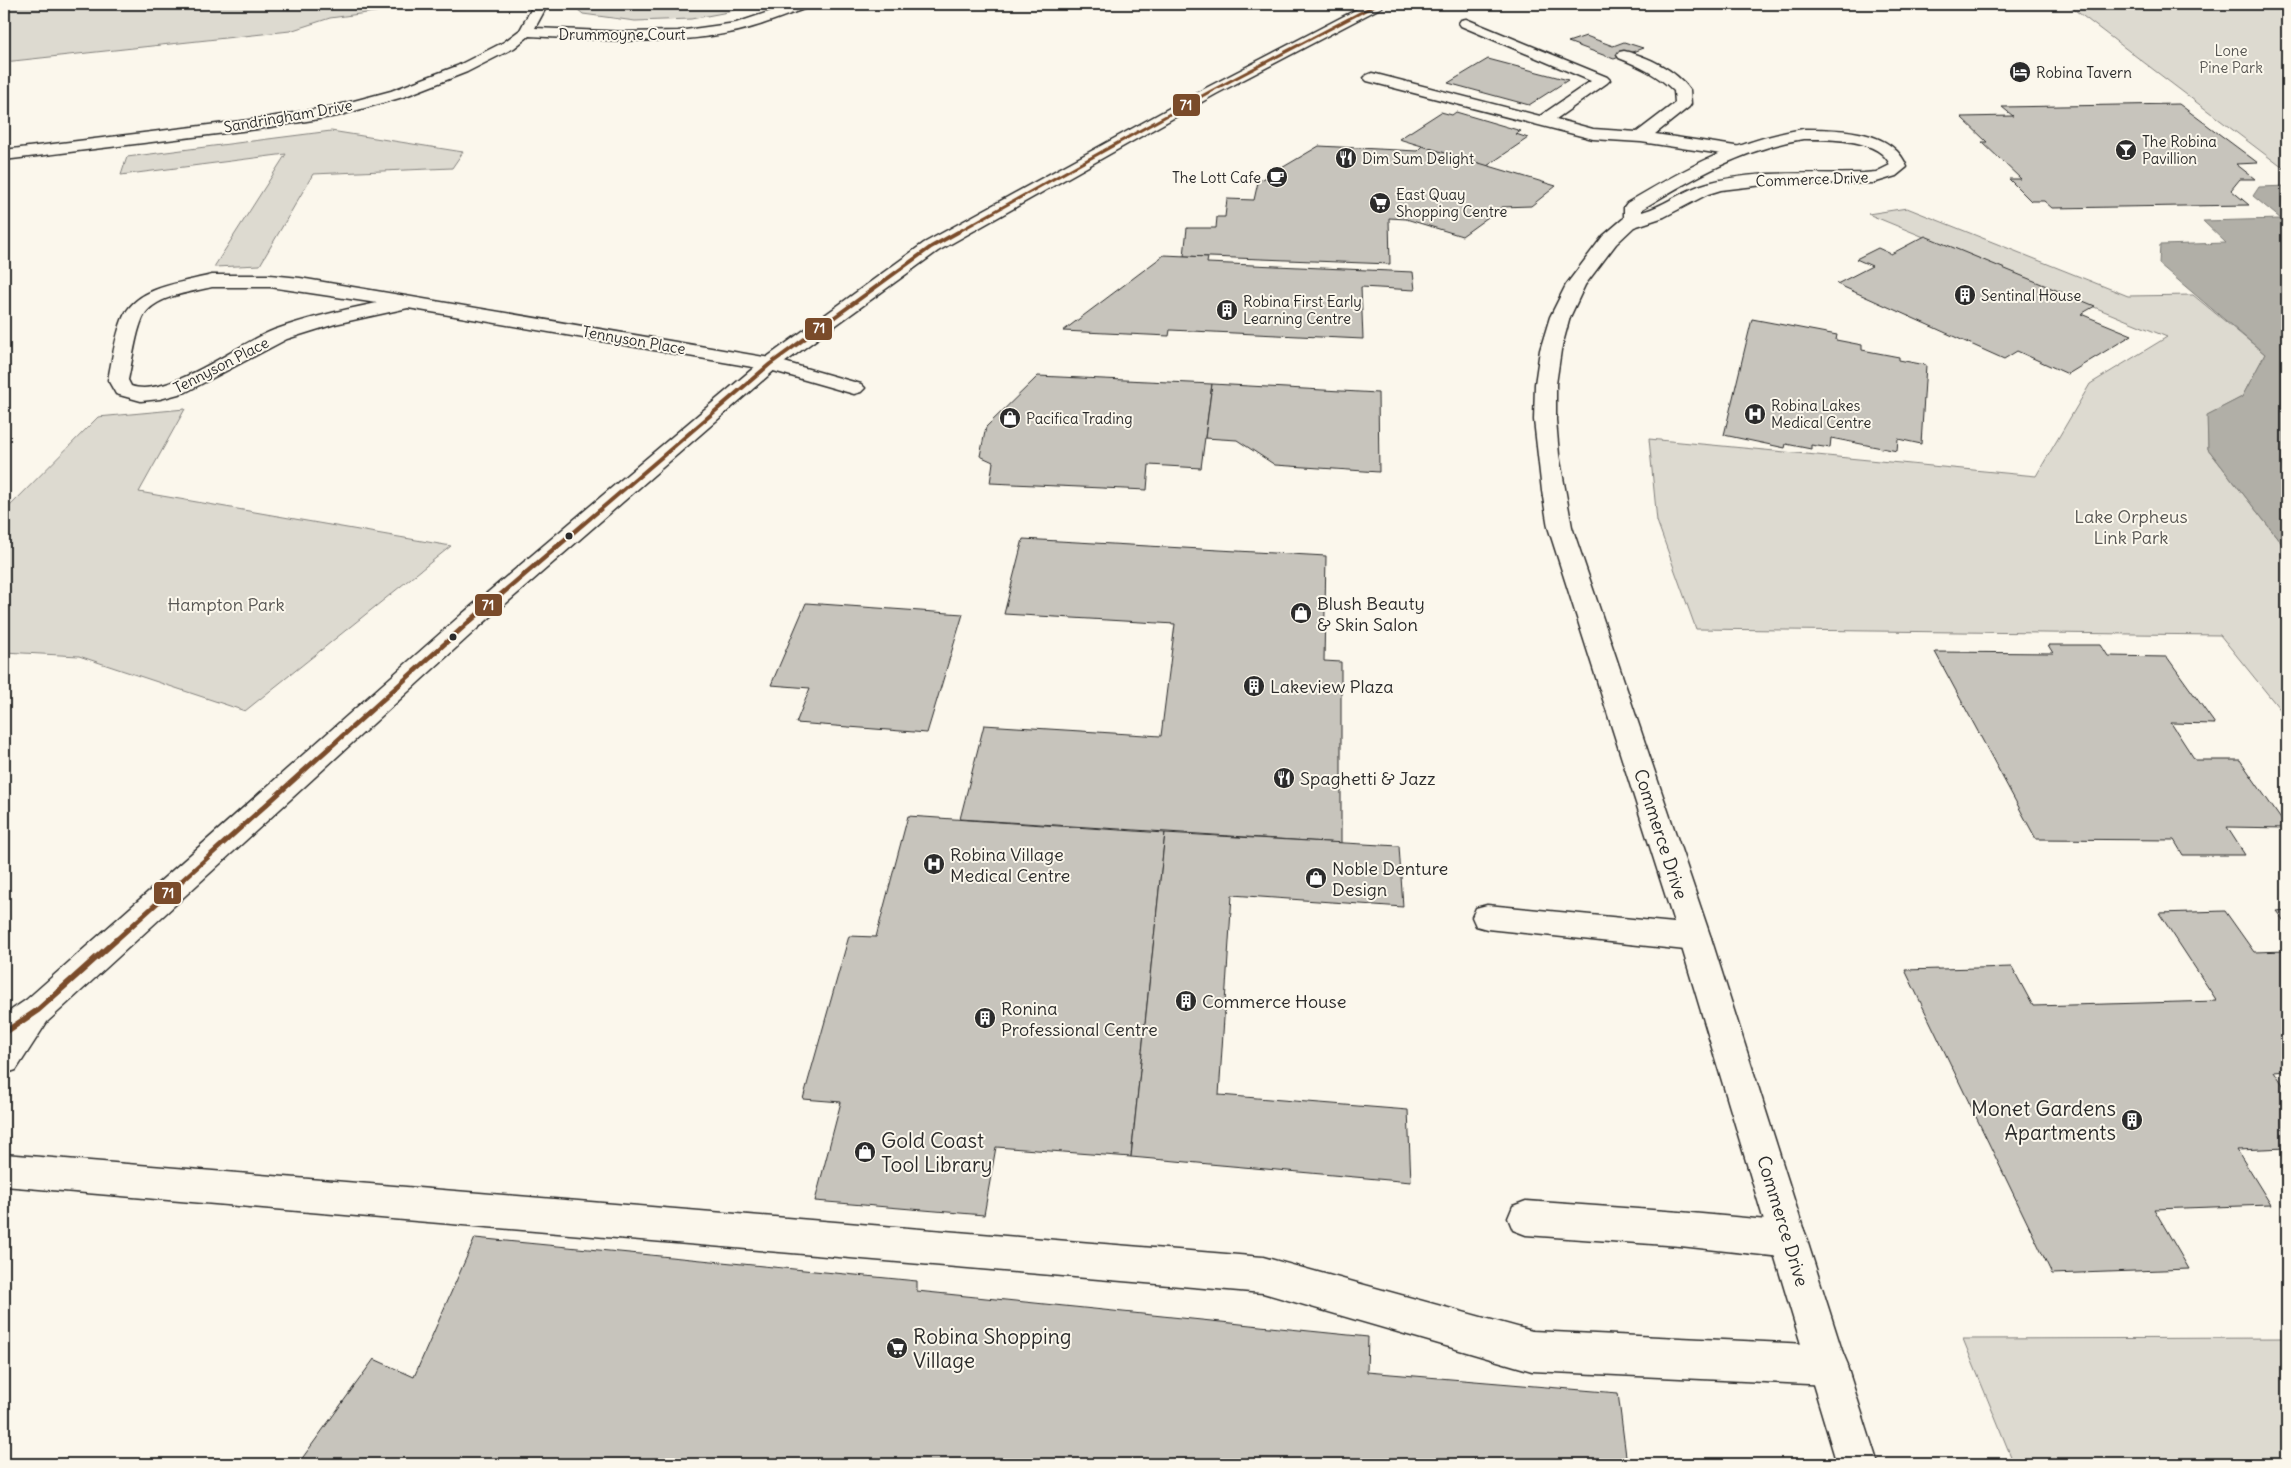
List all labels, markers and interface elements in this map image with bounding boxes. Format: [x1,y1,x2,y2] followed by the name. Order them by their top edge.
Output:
[558,25,686,44] street label: Drummoyne Court
[2199,41,2263,77] park label: Lone Pine Park
[2008,60,2032,84] hotel icon: Robina Tavern
[2036,63,2132,82] place label: Robina Tavern
[1172,93,1201,117] line badge: 71
[222,95,354,137] street label: Sandringham Drive
[1180,96,1192,114] text: 71
[2142,132,2217,168] place label: The Robina Pavillion
[2114,138,2138,162] bar icon: The Robina Pavillion
[1334,146,1358,170] restaurant icon: Dim Sum Delight
[1362,149,1474,168] place label: Dim Sum Delight
[1265,165,1289,189] cafe icon: The Lott Cafe
[1172,168,1261,187] place label: The Lott Cafe
[1755,168,1869,190] street label: Commerce Drive
[1396,185,1507,221] place label: East Quay Shopping Centre
[1368,191,1392,215] supermarket icon: East Quay Shopping Centre
[1953,283,1977,307] building icon: Sentinal House
[1981,286,2081,305] place label: Sentinal House
[1243,292,1362,328] place label: Robina First Early Learning Centre
[1215,298,1239,322] building icon: Robina First Early Learning Centre
[804,317,833,341] line badge: 71
[813,319,825,337] text: 71
[581,322,687,358] street label: Tennyson Place
[170,333,272,397] street label: Tennyson Place
[1771,396,1871,432] place label: Robina Lakes Medical Centre
[1743,402,1767,426] hospital icon: Robina Lakes Medical Centre
[998,406,1022,430] shop icon: Pacifica Trading
[1026,409,1133,428] place label: Pacifica Trading
[2074,505,2188,549] park label: Lake Orpheus Link Park
[564,531,574,541] unlabelled marker
[1317,592,1425,636] place label: Blush Beauty & Skin Salon
[167,593,285,616] park label: Hampton Park
[474,593,503,617] line badge: 71
[482,596,494,614] text: 71
[1289,601,1313,625] shop icon: Blush Beauty & Skin Salon
[448,632,458,642] unlabelled marker
[1242,674,1266,698] building icon: Lakeview Plaza
[1270,675,1393,698] place label: Lakeview Plaza
[1272,766,1296,790] restaurant icon: Spaghetti & Jazz
[1629,766,1693,902] street label: Commerce Drive
[1300,767,1436,790] place label: Spaghetti & Jazz
[950,843,1070,887] place label: Robina Village Medical Centre
[922,852,946,876] hospital icon: Robina Village Medical Centre
[1332,857,1448,901] place label: Noble Denture Design
[1304,866,1328,890] shop icon: Noble Denture Design
[153,881,182,905] line badge: 71
[162,884,174,902] text: 71
[1174,989,1198,1013] building icon: Commerce House
[1202,990,1347,1013] place label: Commerce House
[1001,997,1158,1041] place label: Ronina Professional Centre
[973,1006,997,1030] building icon: Ronina Professional Centre
[1971,1095,2116,1146] place label: Monet Gardens Apartments
[2120,1108,2144,1132] building icon: Monet Gardens Apartments
[881,1127,992,1178] place label: Gold Coast Tool Library
[853,1140,877,1164] shop icon: Gold Coast Tool Library
[1752,1153,1814,1289] street label: Commerce Drive
[913,1323,1072,1374] place label: Robina Shopping Village
[885,1336,909,1360] supermarket icon: Robina Shopping Village

